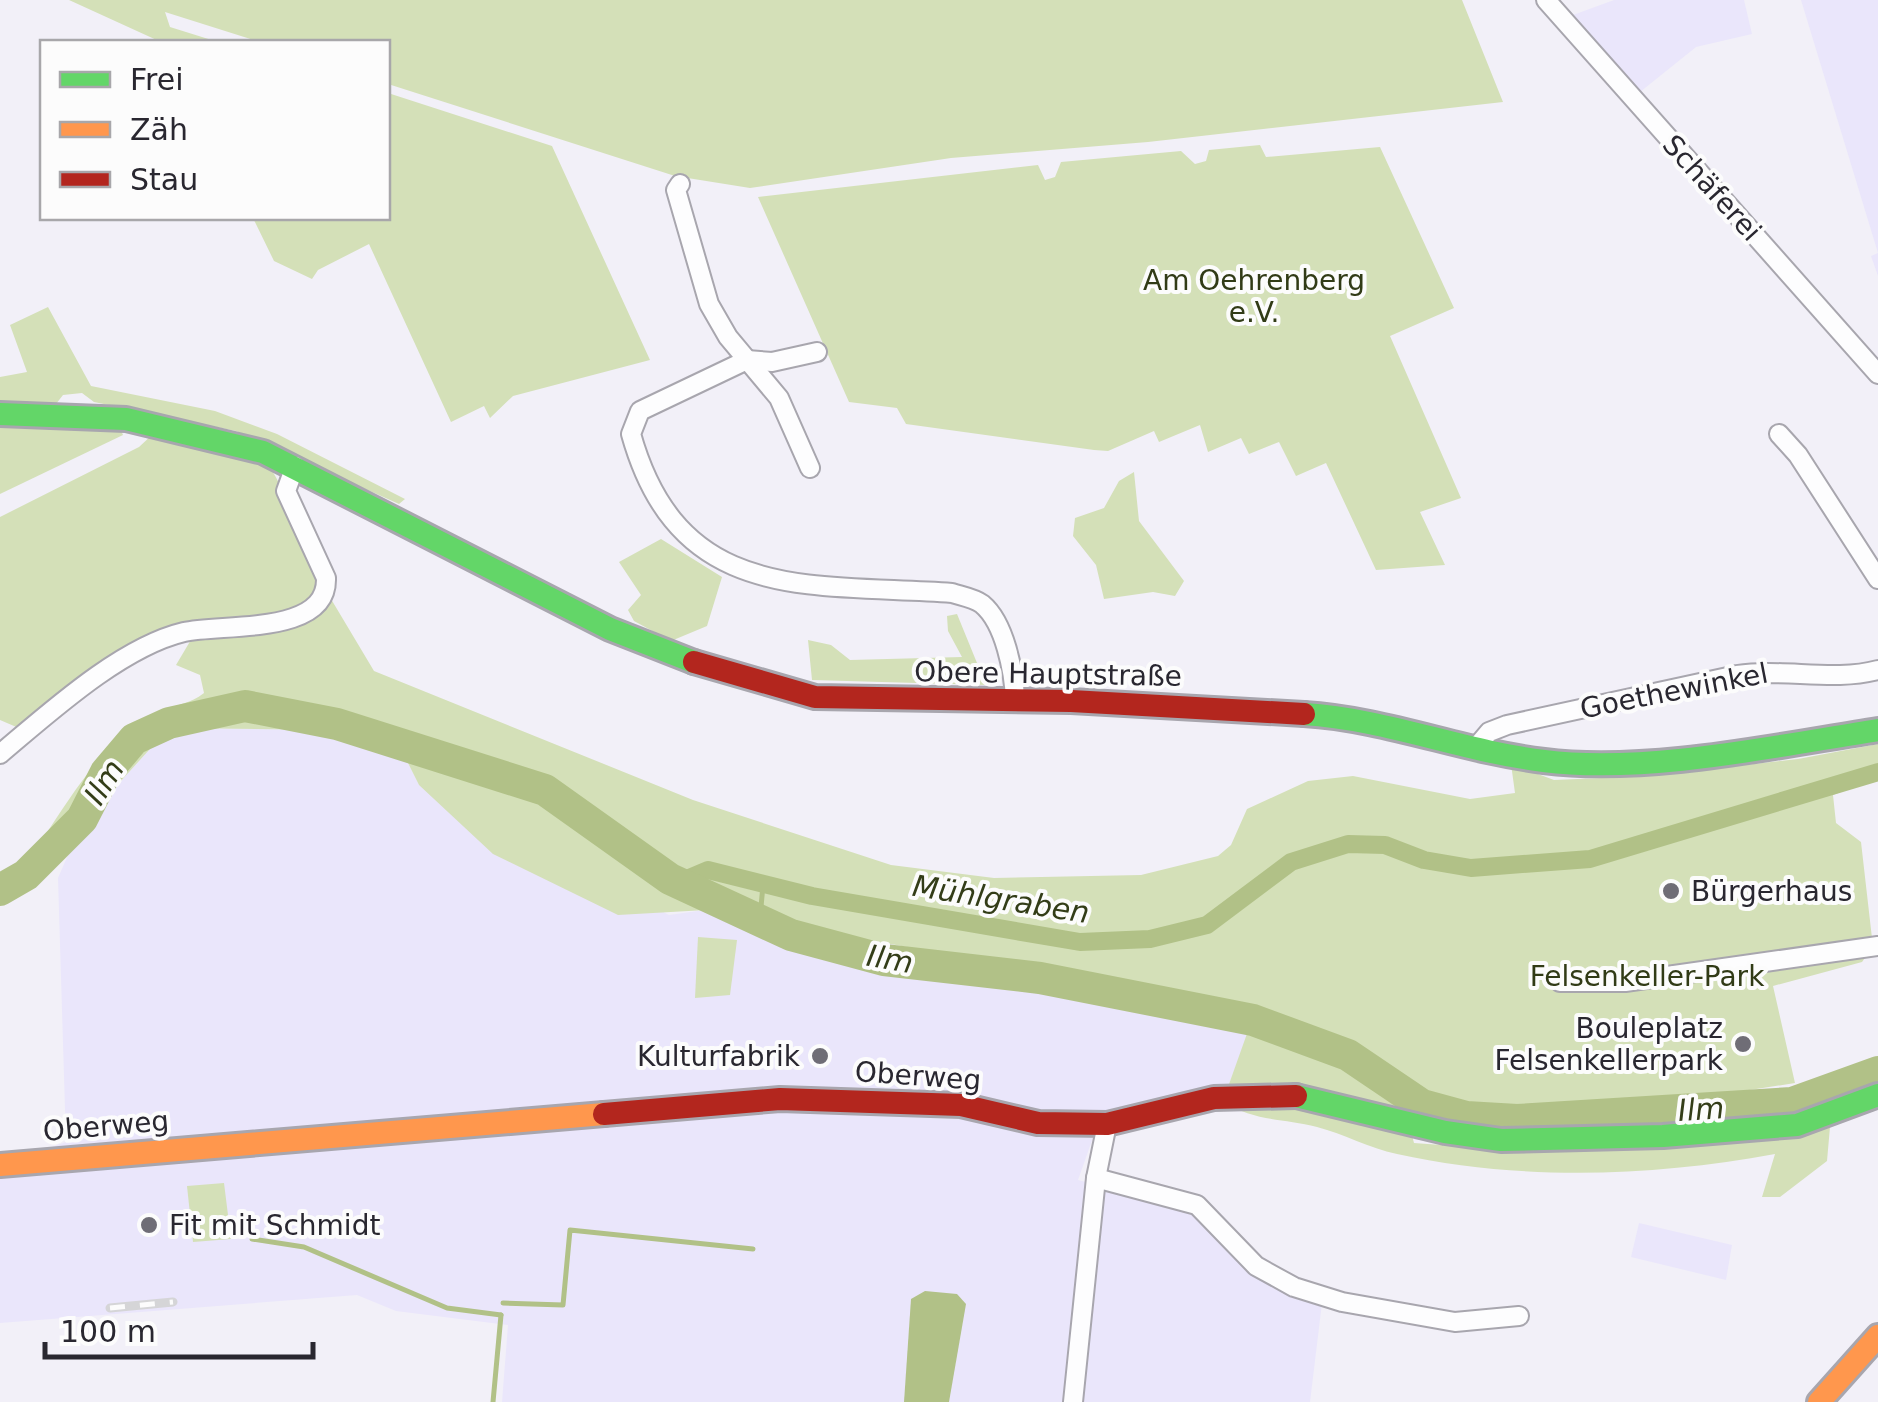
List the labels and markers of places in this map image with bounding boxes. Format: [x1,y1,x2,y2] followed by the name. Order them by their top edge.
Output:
[1691,875,1852,908] place label: Bürgerhaus
[1660,880,1682,902] marker: Bürgerhaus
[1494,1012,1724,1077] place label: Bouleplatz Felsenkellerpark
[1732,1033,1754,1055] marker: Bouleplatz Felsenkellerpark
[637,1040,801,1073] place label: Kulturfabrik
[809,1045,831,1067] marker: Kulturfabrik
[169,1209,380,1242] place label: Fit mit Schmidt
[138,1214,160,1236] marker: Fit mit Schmidt

